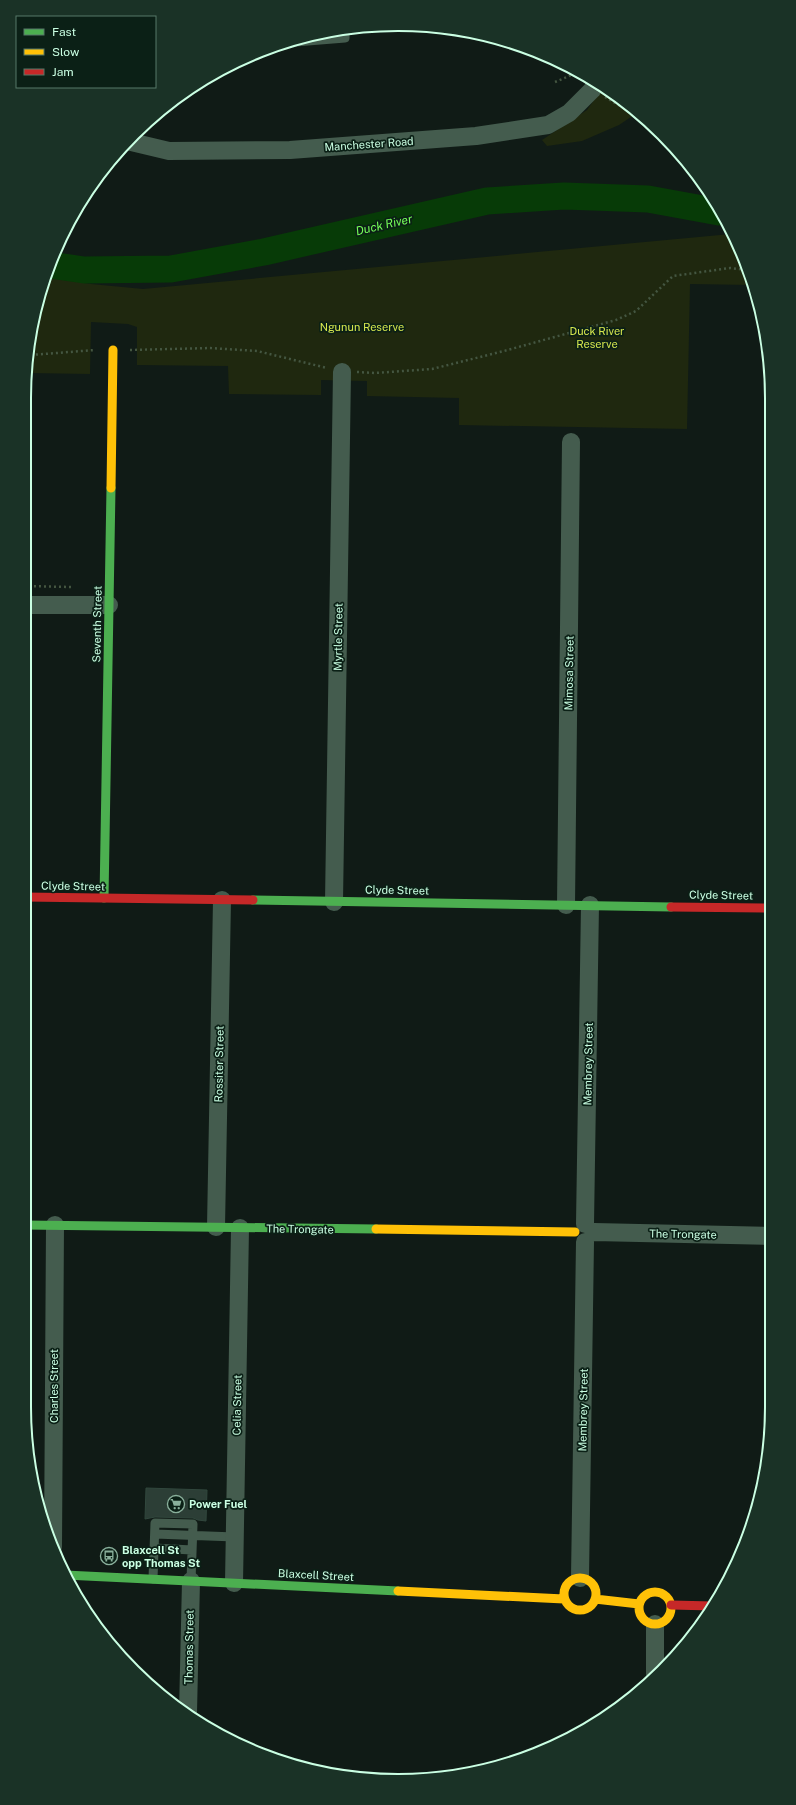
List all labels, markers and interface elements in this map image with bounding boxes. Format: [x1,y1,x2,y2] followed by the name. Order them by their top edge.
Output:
[16,16,156,88] legend
[52,25,77,39] text: Fast
[52,45,80,59] text: Slow
[52,65,74,79] text: Jam
[324,135,414,153] street label: Manchester Road
[354,212,414,238] water label: Duck River
[320,321,404,333] park label: Ngunun Reserve
[570,325,624,350] park label: Duck River Reserve
[90,586,104,662] street label: Seventh Street
[331,603,345,671] street label: Myrtle Street
[562,636,576,710] street label: Mimosa Street
[41,879,105,893] street label: Clyde Street
[365,883,429,897] street label: Clyde Street
[689,888,753,902] street label: Clyde Street
[581,1022,595,1106] street label: Membrey Street
[212,1026,226,1102] street label: Rossiter Street
[266,1222,334,1236] street label: The Trongate
[649,1227,717,1241] street label: The Trongate
[48,1349,60,1423] street label: Charles Street
[576,1368,590,1452] street label: Membrey Street
[230,1375,244,1435] street label: Celia Street
[166,1494,186,1514] supermarket icon: Power Fuel
[189,1498,248,1510] place label: Power Fuel
[122,1544,200,1569] place label: Blaxcell St opp Thomas St
[99,1546,119,1566] bus stop icon: Blaxcell St opp Thomas St
[278,1567,354,1583] street label: Blaxcell Street
[182,1609,196,1685] street label: Thomas Street

